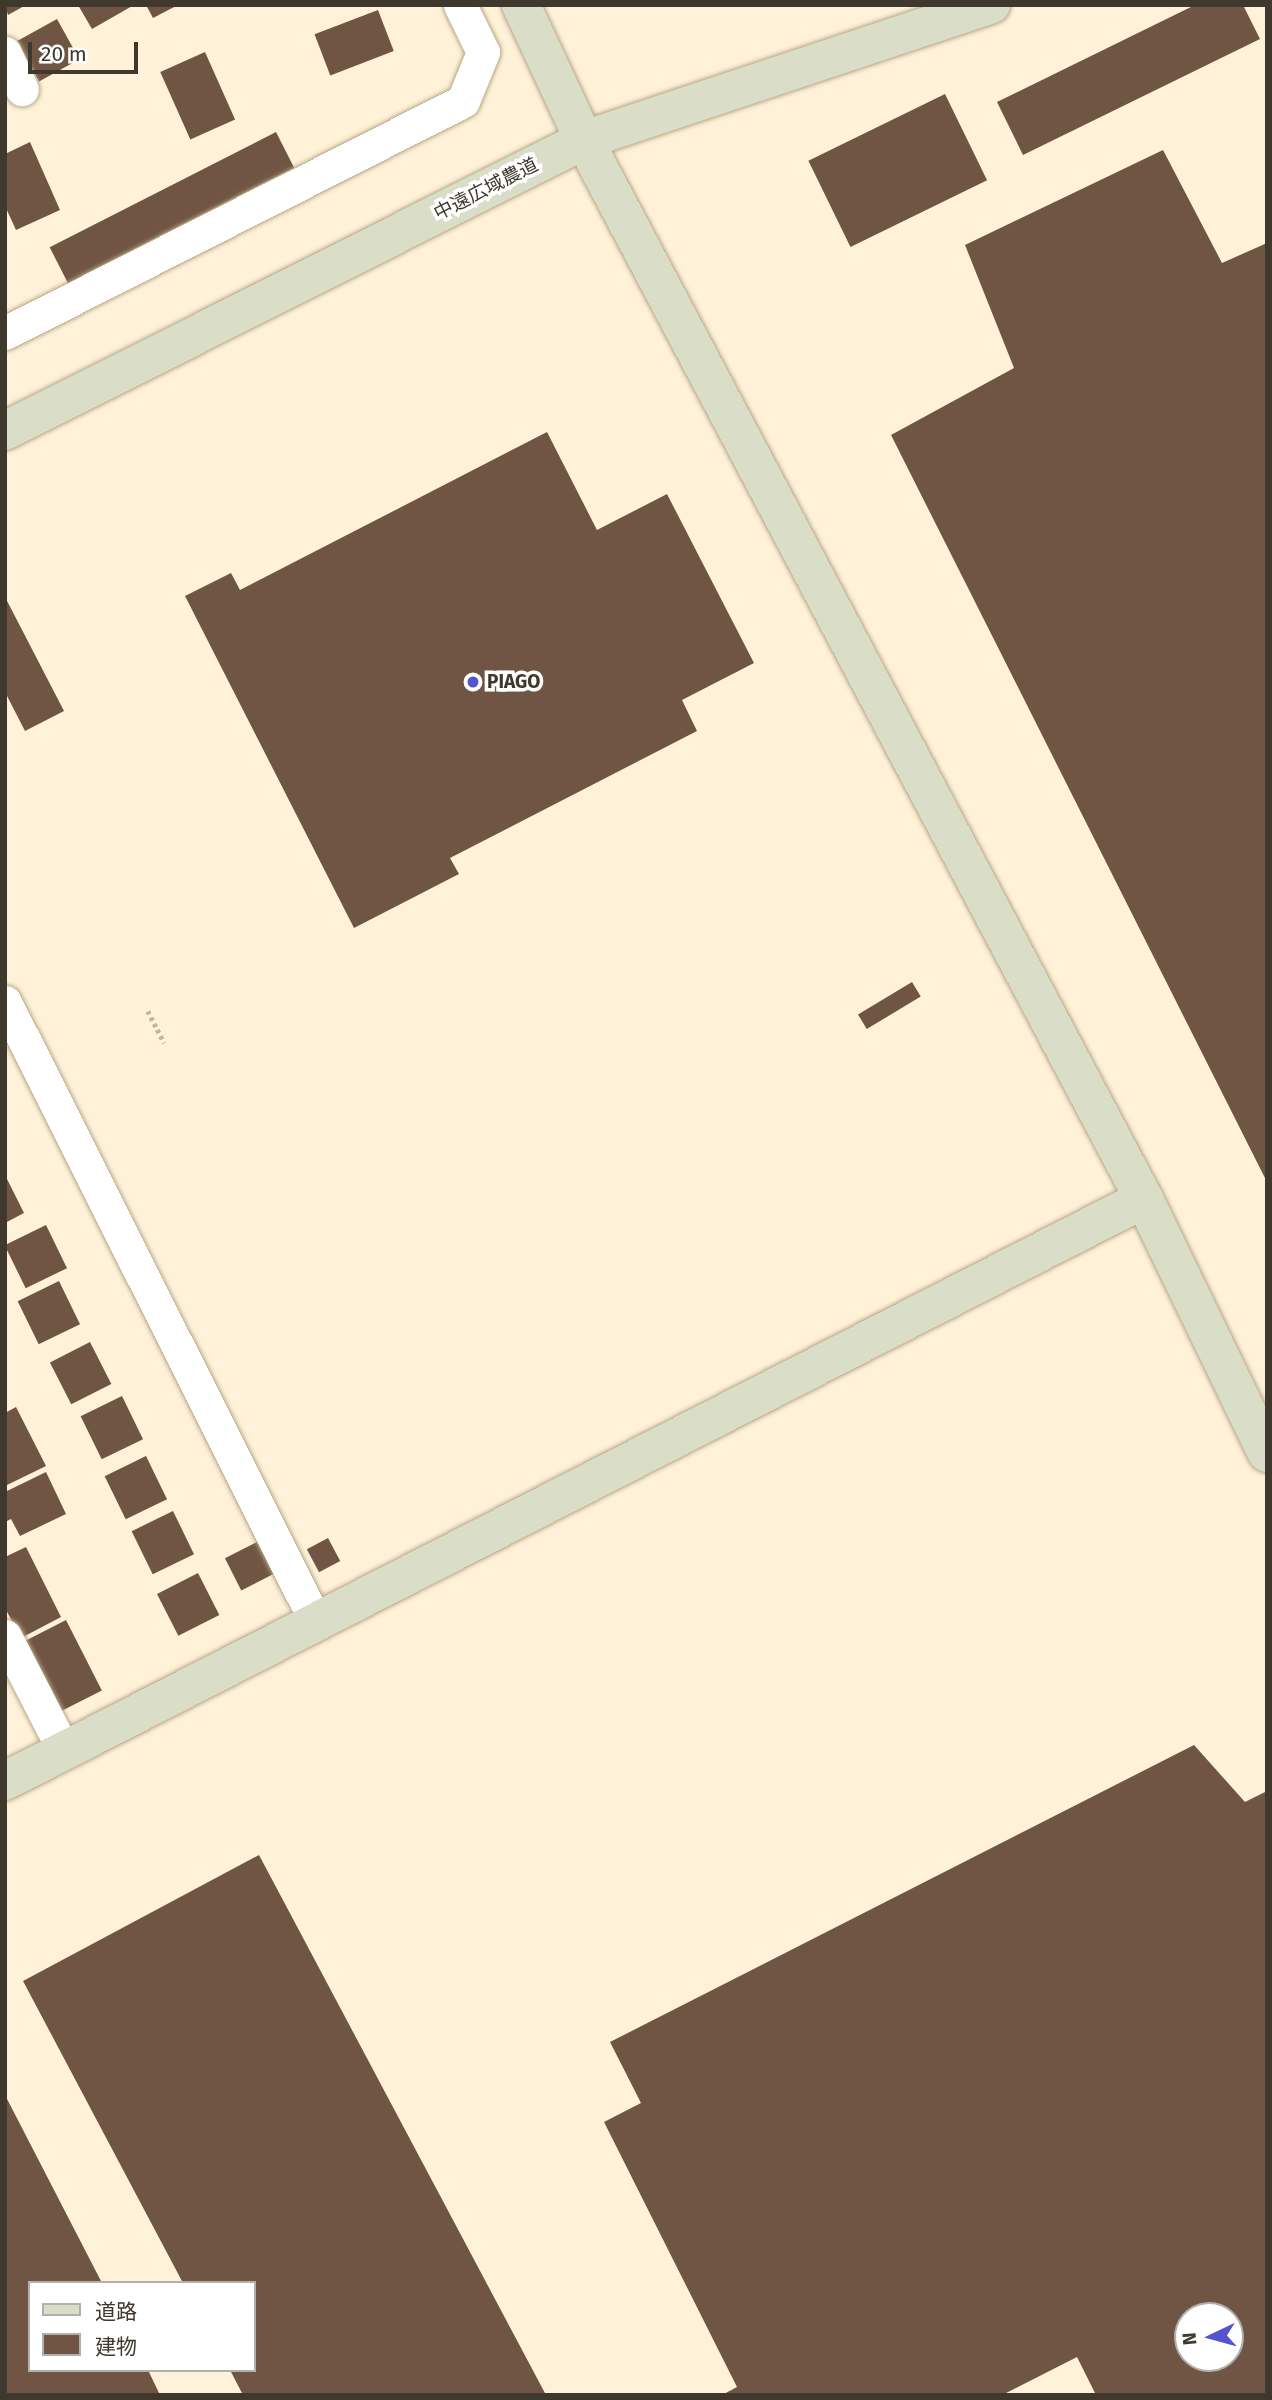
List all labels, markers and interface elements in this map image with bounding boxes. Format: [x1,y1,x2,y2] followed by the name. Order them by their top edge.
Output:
[32,28,142,72] scale bar
[41,41,87,67] text: 20 m
[430,153,542,225] street label: 中遠広域農道
[487,671,540,693] place label: PIAGO
[465,674,481,690] marker: PIAGO
[28,2281,256,2372] legend
[95,2299,137,2325] text: 道路
[1174,2302,1244,2372] north arrow
[1178,2331,1202,2346] text: N
[95,2334,137,2360] text: 建物

